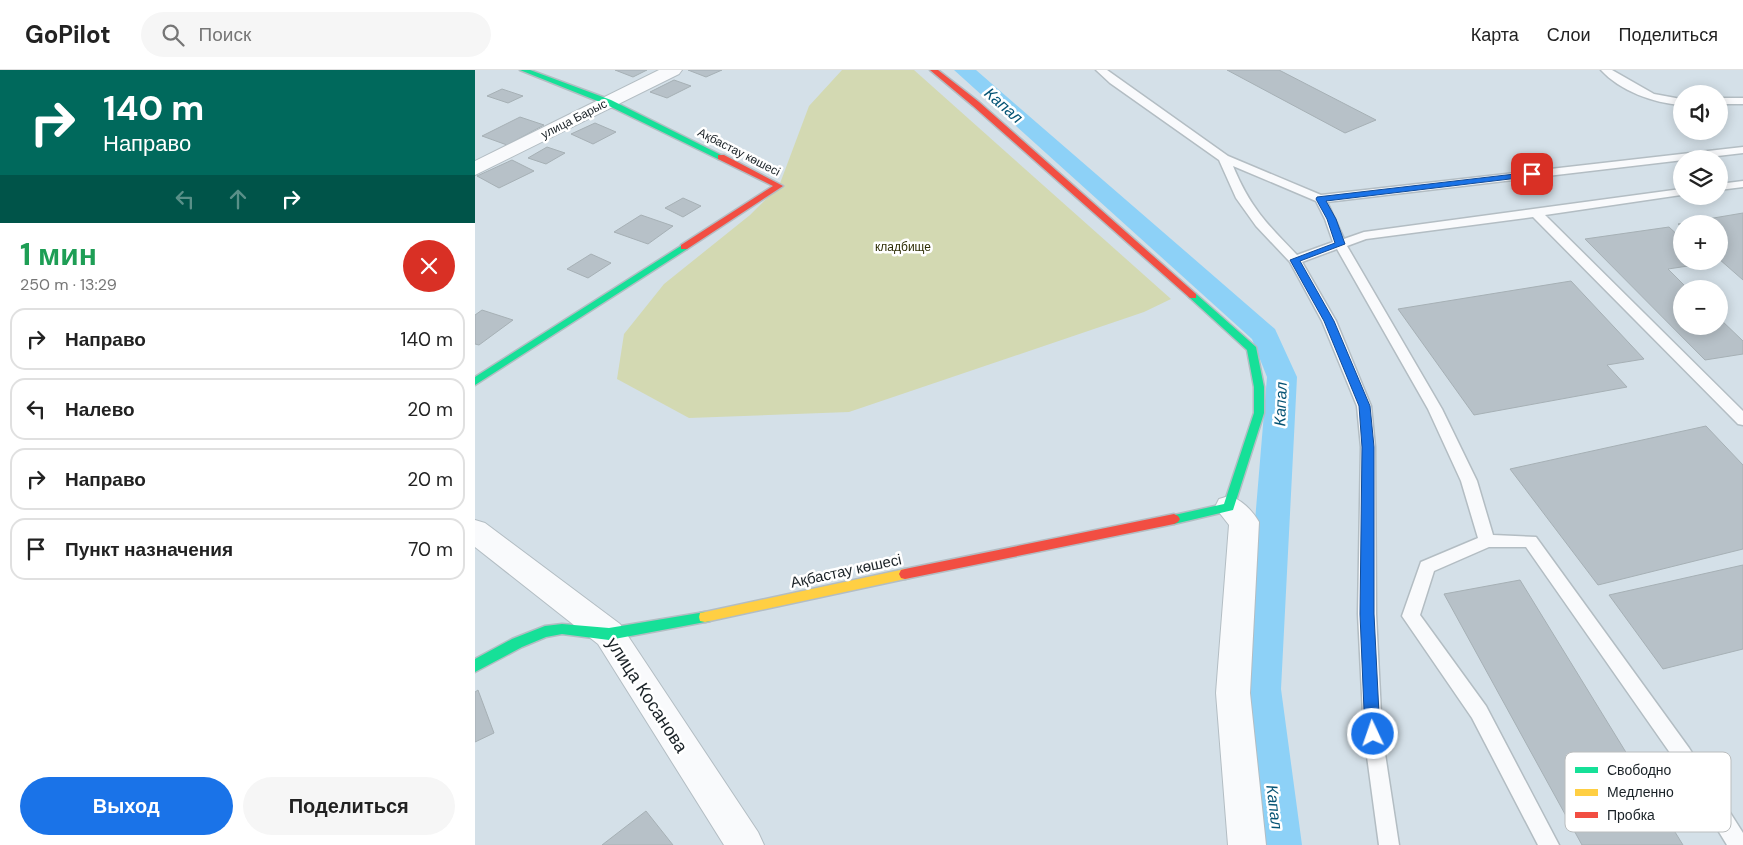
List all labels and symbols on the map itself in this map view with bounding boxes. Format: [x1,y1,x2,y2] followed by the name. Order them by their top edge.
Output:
[980,83,1027,128] water label: Капал
[538,96,610,142] street label: улица Барыс
[695,124,783,180] street label: Ақбастау көшесі
[1511,153,1553,195] pin
[875,239,931,255] park label: кладбище
[1269,381,1292,427] water label: Капал
[789,549,903,593] street label: Ақбастау көшесі
[601,633,694,758] street label: улица Косанова
[1346,707,1398,759] position arrow
[1565,752,1731,832] legend
[1607,761,1672,779] text: Свободно
[1607,783,1674,801] text: Медленно
[1261,784,1288,831] water label: Капал
[1607,806,1655,824] text: Пробка

